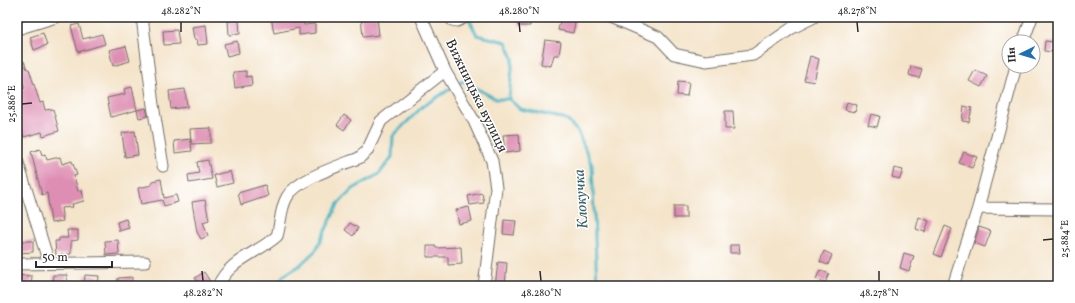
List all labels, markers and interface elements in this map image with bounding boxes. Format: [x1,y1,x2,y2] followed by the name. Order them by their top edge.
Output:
[161,4,202,18] text: 48.282°N
[499,4,540,18] text: 48.280°N
[837,4,877,18] text: 48.278°N
[1001,34,1041,74] north arrow
[440,36,512,156] street label: Вижницька вулиця
[1004,46,1021,63] text: Пн
[5,85,19,123] text: 25.886°E
[569,169,595,229] water label: Клокучка
[1058,220,1072,258] text: 25.884°E
[36,243,112,269] scale bar
[42,250,68,266] text: 50 m
[183,286,224,300] text: 48.282°N
[521,286,562,300] text: 48.280°N
[859,286,899,300] text: 48.278°N

